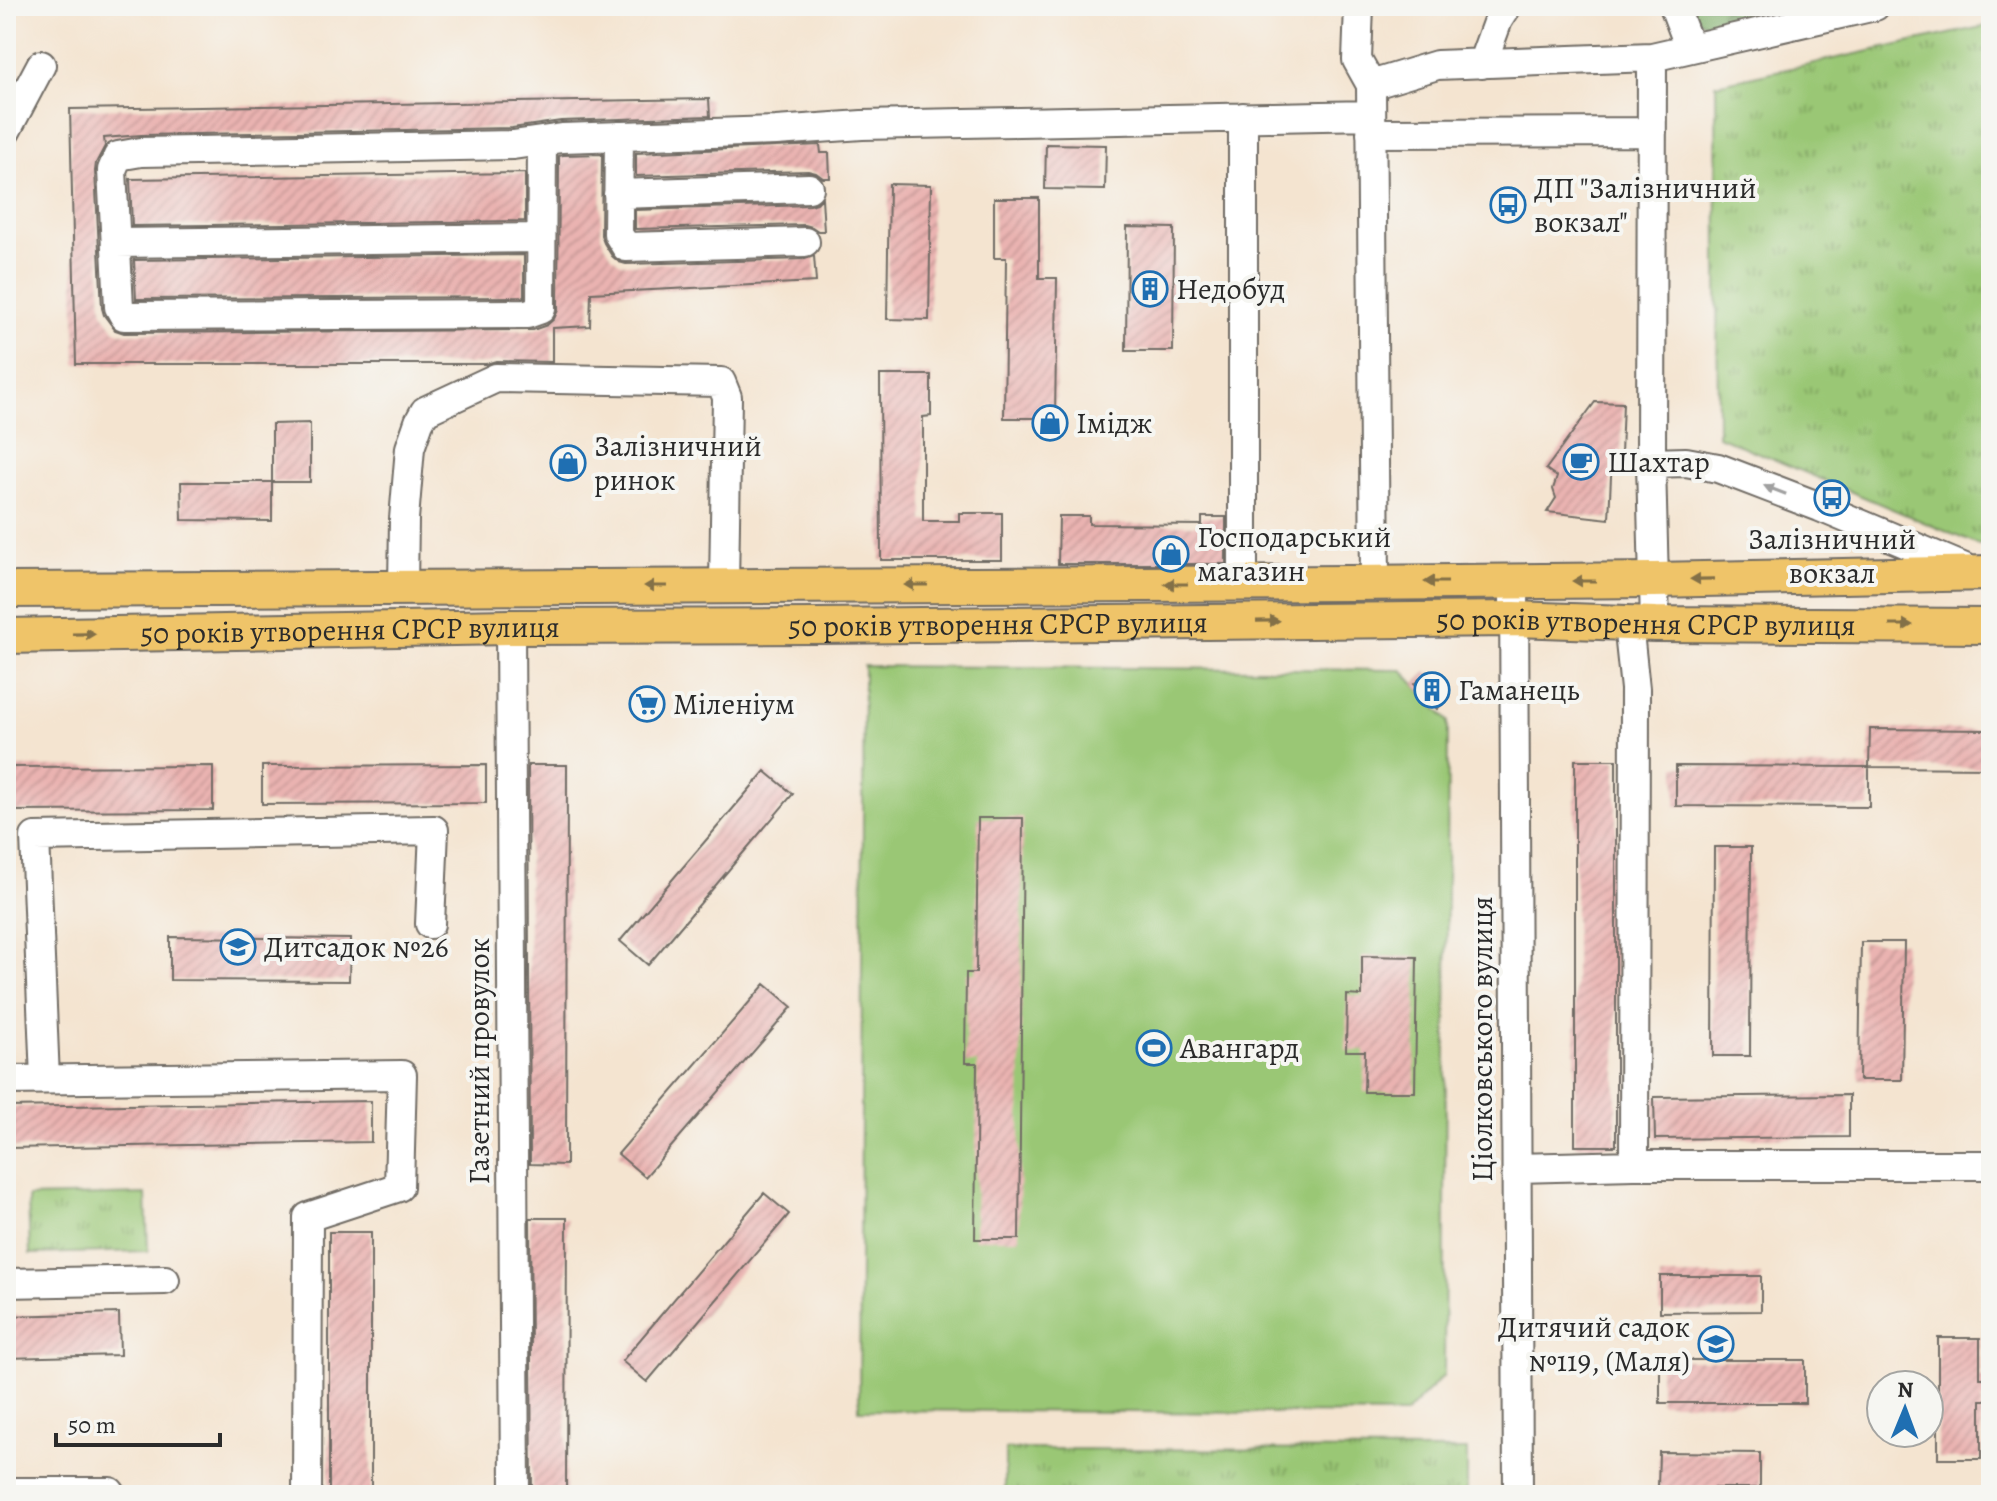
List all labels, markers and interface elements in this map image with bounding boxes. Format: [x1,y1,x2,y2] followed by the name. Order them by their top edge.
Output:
[1534,168,1757,242] place label: ДП "Залізничний вокзал"
[1489,186,1527,224] bus stop icon: ДП "Залізничний вокзал"
[1176,269,1285,309] place label: Недобуд
[1131,270,1169,308] building icon: Недобуд
[1076,403,1152,443] place label: Імідж
[1031,404,1069,442] shop icon: Імідж
[594,426,762,500] place label: Залізничний ринок
[1607,442,1710,482] place label: Шахтар
[1562,443,1600,481] cafe icon: Шахтар
[549,444,587,482] shop icon: Залізничний ринок
[1813,479,1851,517] bus stop icon: Залізничний вокзал
[1763,483,1787,496] one-way arrow
[1197,517,1391,591] place label: Господарський магазин
[1748,519,1916,593] place label: Залізничний вокзал
[1152,535,1190,573] shop icon: Господарський магазин
[1689,573,1714,586] one-way arrow
[1571,575,1596,587] one-way arrow
[1423,576,1448,588] one-way arrow
[1163,578,1188,590] one-way arrow
[903,579,928,591] one-way arrow
[643,580,668,592] one-way arrow
[1436,599,1856,645] street label: 50 років утворення СРСР вулиця
[788,602,1208,646] street label: 50 років утворення СРСР вулиця
[140,607,560,654] street label: 50 років утворення СРСР вулиця
[1256,615,1281,628] one-way arrow
[1889,619,1914,632] one-way arrow
[72,628,97,641] one-way arrow
[1458,670,1580,710] place label: Гаманець
[1413,671,1451,709] building icon: Гаманець
[673,684,795,724] place label: Міленіум
[628,685,666,723] supermarket icon: Міленіум
[1462,896,1502,1182] street label: Ціолковського вулиця
[264,927,449,967] place label: Дитсадок №26
[219,928,257,966] school or university icon: Дитсадок №26
[459,938,499,1184] street label: Газетний провулок
[1179,1028,1299,1068] place label: Авангард
[1135,1029,1173,1067] sports icon: Авангард
[1498,1307,1690,1381] place label: Дитячий садок №119, (Маля)
[1697,1325,1735,1363] school or university icon: Дитячий садок №119, (Маля)
[1865,1369,1945,1449] north arrow
[1897,1375,1914,1405] text: N
[56,1397,220,1447] scale bar
[68,1409,116,1441] text: 50 m

